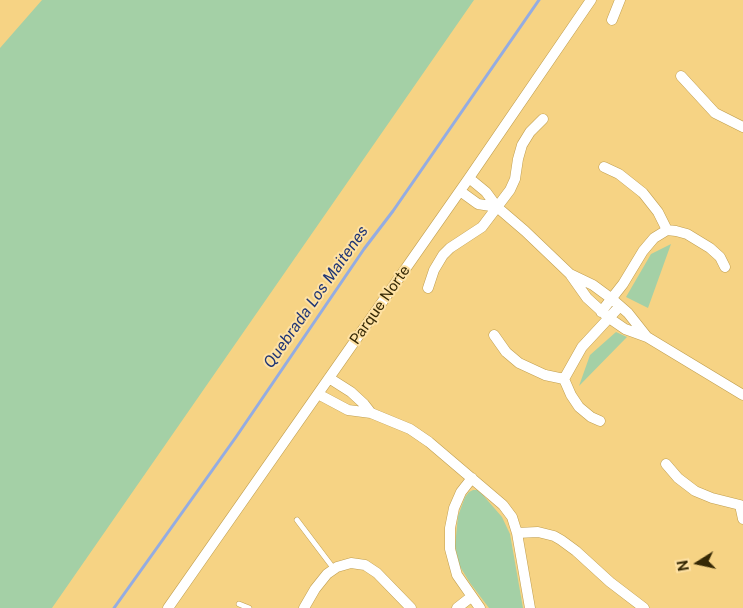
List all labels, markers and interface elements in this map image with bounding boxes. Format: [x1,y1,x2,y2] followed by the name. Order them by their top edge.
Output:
[260,222,372,372] water label: Quebrada Los Maitenes
[346,262,414,348] street label: Parque Norte
[673,538,723,588] north arrow
[674,559,692,572] text: N

